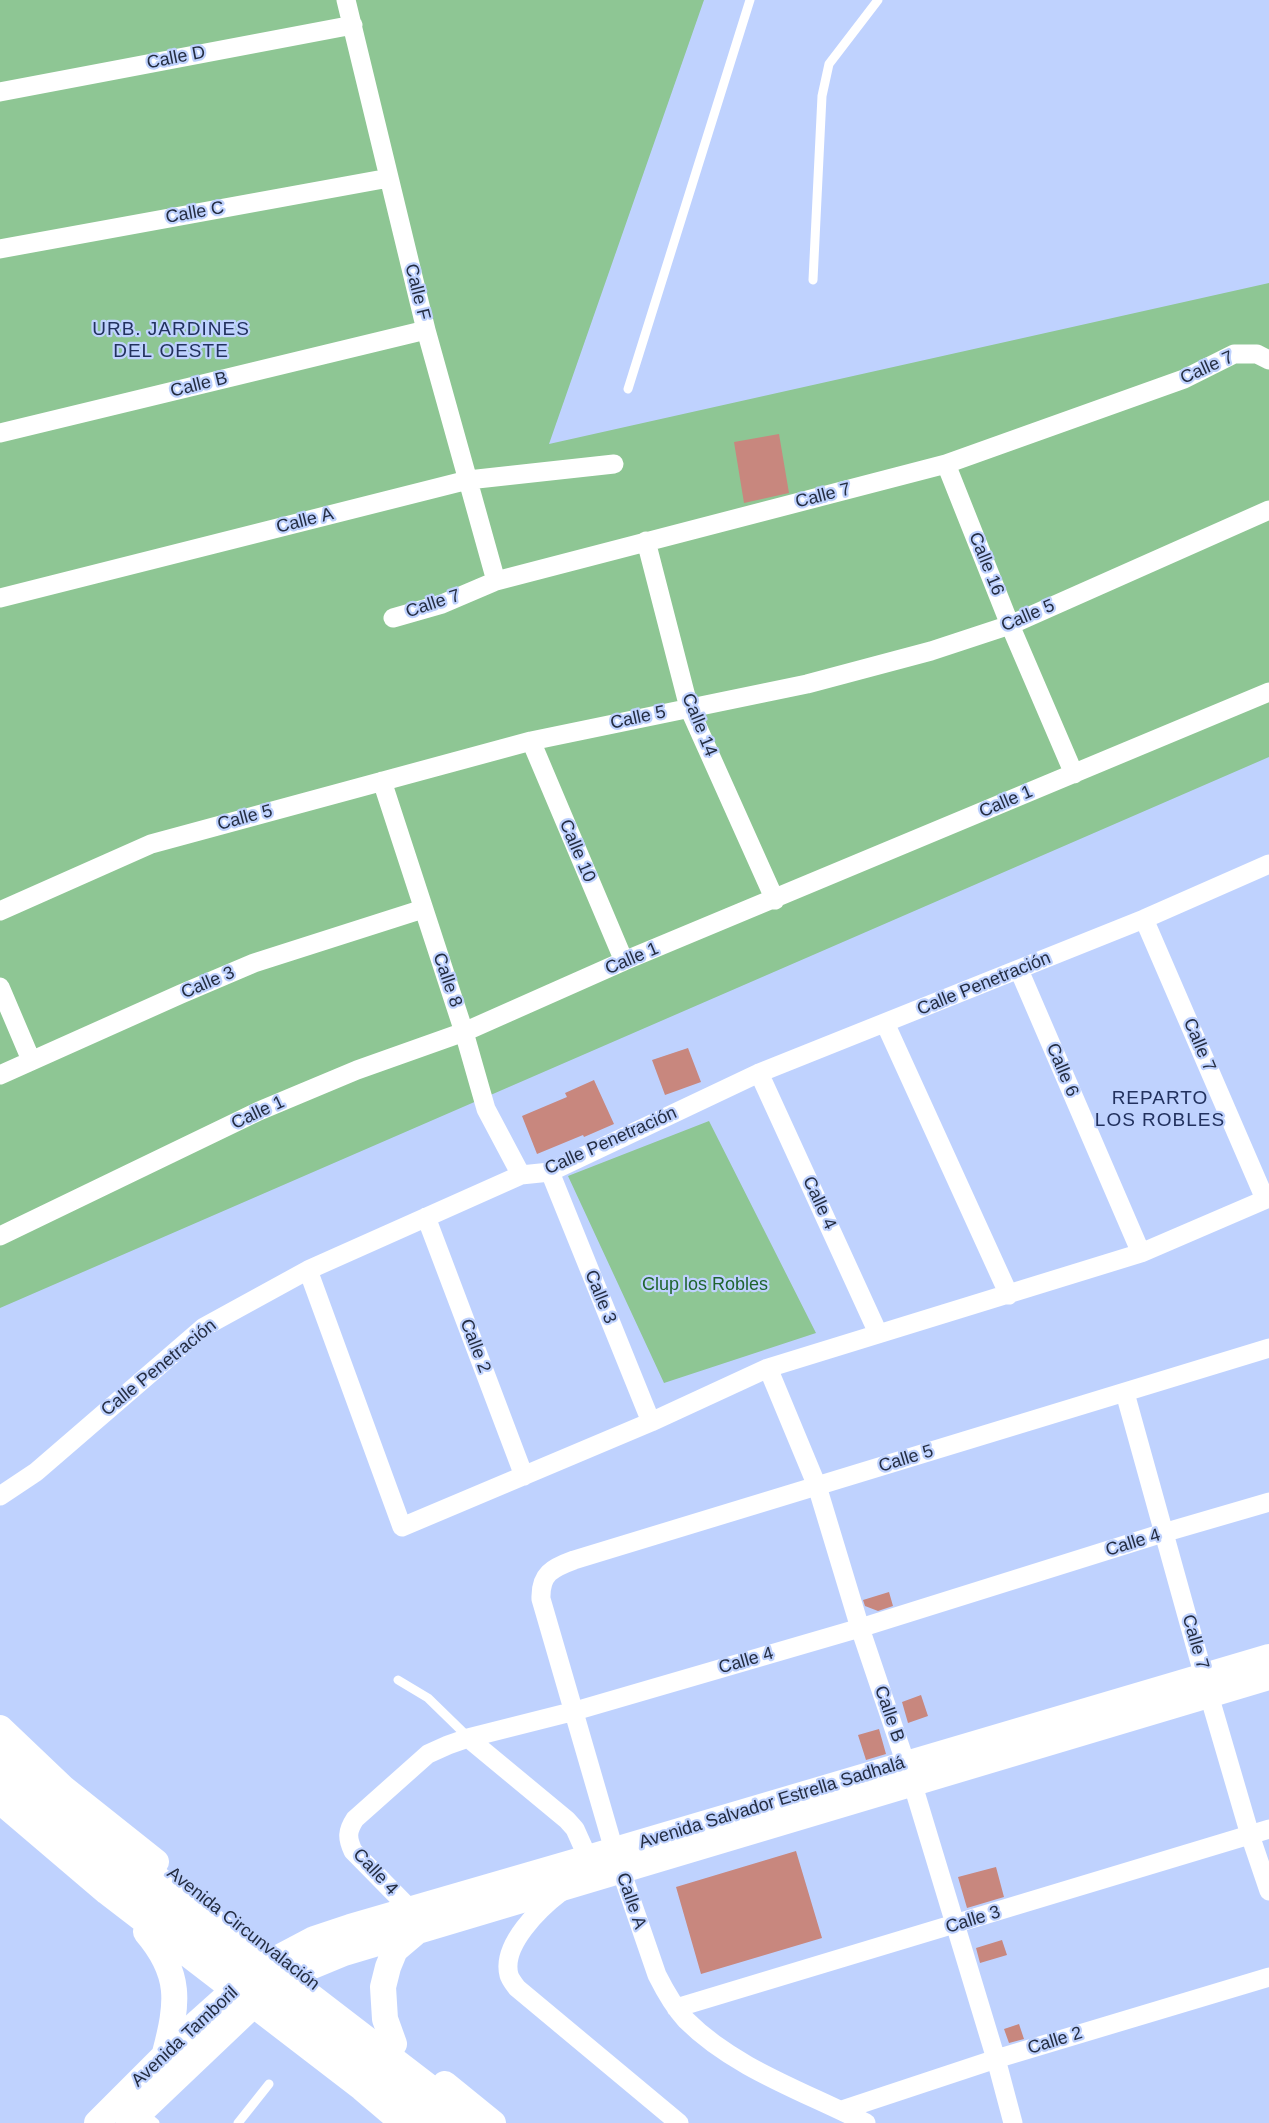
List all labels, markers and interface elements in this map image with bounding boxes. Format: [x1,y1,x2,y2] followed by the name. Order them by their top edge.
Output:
[145,42,207,74] street label: Calle D
[164,197,226,229] street label: Calle C
[400,262,434,322] street label: Calle F
[91,319,251,363] district label: URB. JARDINES DEL OESTE
[1177,347,1237,389] street label: Calle 7
[168,368,230,402] street label: Calle B
[793,479,853,513] street label: Calle 7
[274,504,336,538] street label: Calle A
[964,529,1008,599] street label: Calle 16
[403,585,463,623] street label: Calle 7
[998,595,1058,637] street label: Calle 5
[677,690,721,760] street label: Calle 14
[608,702,668,734] street label: Calle 5
[976,781,1036,823] street label: Calle 1
[215,800,275,836] street label: Calle 5
[554,816,600,886] street label: Calle 10
[602,938,662,980] street label: Calle 1
[914,947,1054,1021] street label: Calle Penetración
[428,950,466,1010] street label: Calle 8
[178,962,238,1004] street label: Calle 3
[1178,1015,1220,1075] street label: Calle 7
[1041,1040,1083,1100] street label: Calle 6
[1094,1088,1226,1132] district label: REPARTO LOS ROBLES
[228,1091,288,1135] street label: Calle 1
[542,1102,680,1180] street label: Calle Penetración
[797,1173,841,1233] street label: Calle 4
[579,1267,621,1327] street label: Calle 3
[642,1274,768,1296] park label: Clup los Robles
[97,1315,221,1421] street label: Calle Penetración
[455,1316,495,1376] street label: Calle 2
[876,1440,936,1478] street label: Calle 5
[1103,1524,1163,1562] street label: Calle 4
[1177,1612,1213,1672] street label: Calle 7
[716,1643,776,1679] street label: Calle 4
[869,1683,909,1745] street label: Calle B
[636,1752,908,1854] street label: Avenida Salvador Estrella Sadhalá
[348,1844,402,1900] street label: Calle 4
[162,1863,324,1995] street label: Avenida Circunvalación
[611,1870,651,1932] street label: Calle A
[943,1901,1003,1939] street label: Calle 3
[127,1982,243,2092] street label: Avenida Tamboril
[1025,2022,1085,2060] street label: Calle 2

